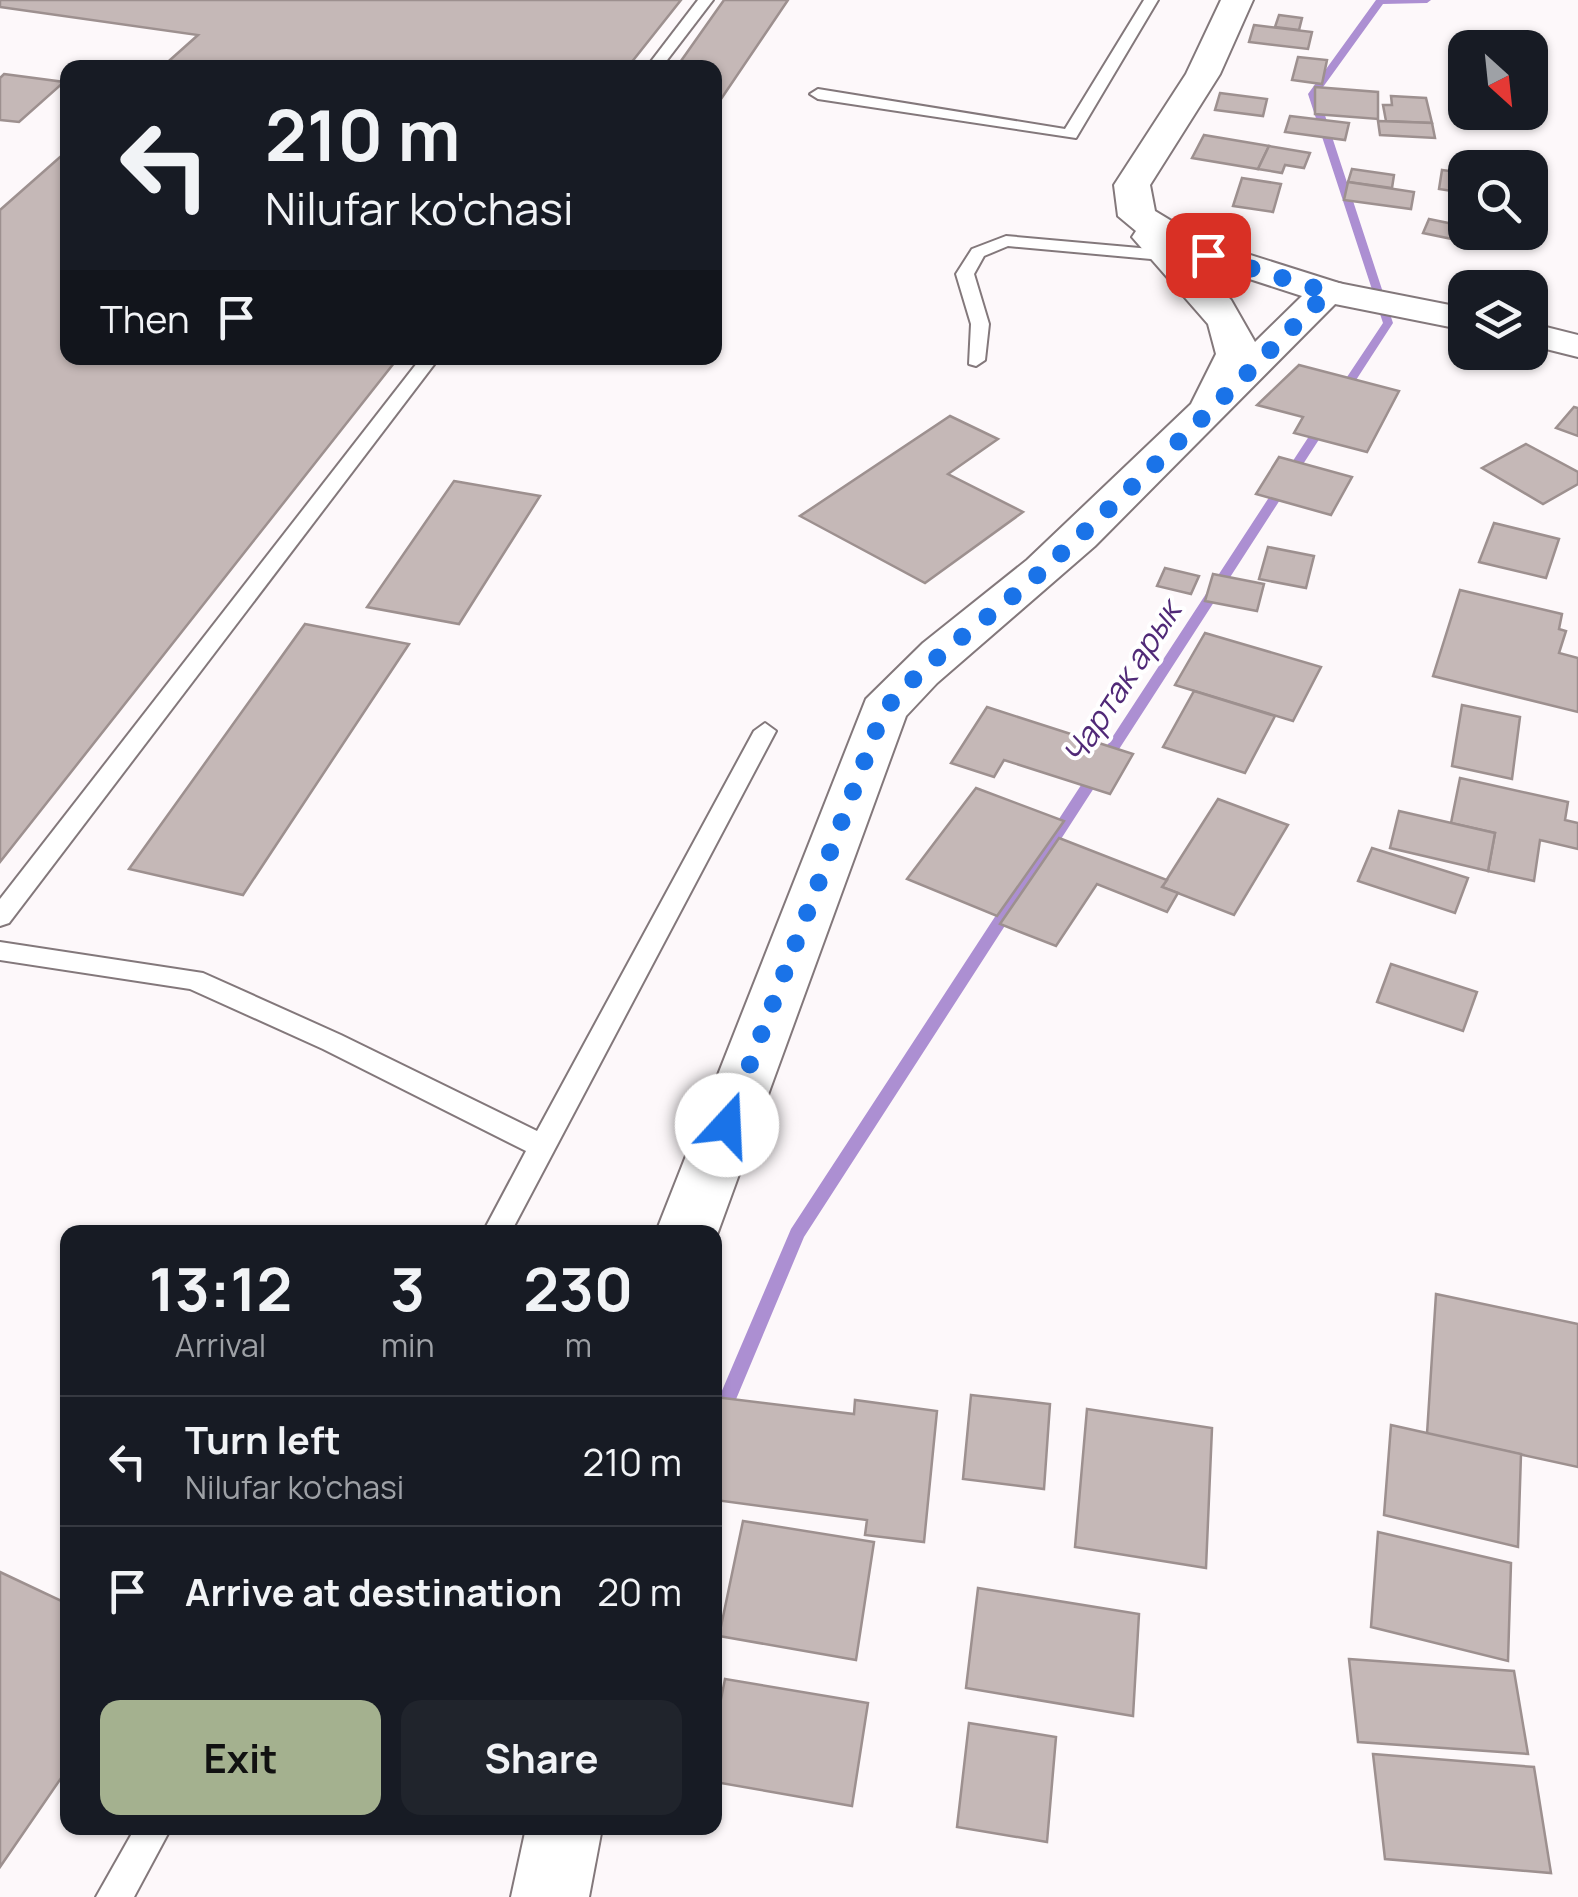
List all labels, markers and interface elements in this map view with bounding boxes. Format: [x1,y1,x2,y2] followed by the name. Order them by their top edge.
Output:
[1448,30,1548,130] north arrow
[1448,30,1548,370] map controls
[265,86,460,182] text: 210 m
[100,100,230,230] icon: left
[1448,150,1548,250] button: search
[265,177,573,239] text: Nilufar ko'chasi
[1166,213,1251,298] pin
[1181,228,1236,283] icon: arrive
[1448,270,1548,370] button: layers
[209,290,264,345] icon: arrive
[100,292,189,344] text: Then
[1052,589,1193,773] water label: Чартак арык
[675,1073,779,1177] position arrow
[149,1247,292,1329] text: 13:12
[390,1247,425,1329] text: 3
[523,1247,633,1329] text: 230
[175,1323,266,1367] text: Arrival
[381,1323,435,1367] text: min
[565,1323,592,1367] text: m
[185,1413,341,1465] text: Turn left
[100,1434,155,1489] icon: left
[583,1435,682,1487] text: 210 m
[185,1465,404,1509] text: Nilufar ko'chasi
[100,1564,155,1619] icon: arrive
[185,1565,562,1617] text: Arrive at destination
[597,1565,682,1617] text: 20 m
[100,1700,381,1815] button: Exit
[401,1700,682,1815] button: Share

